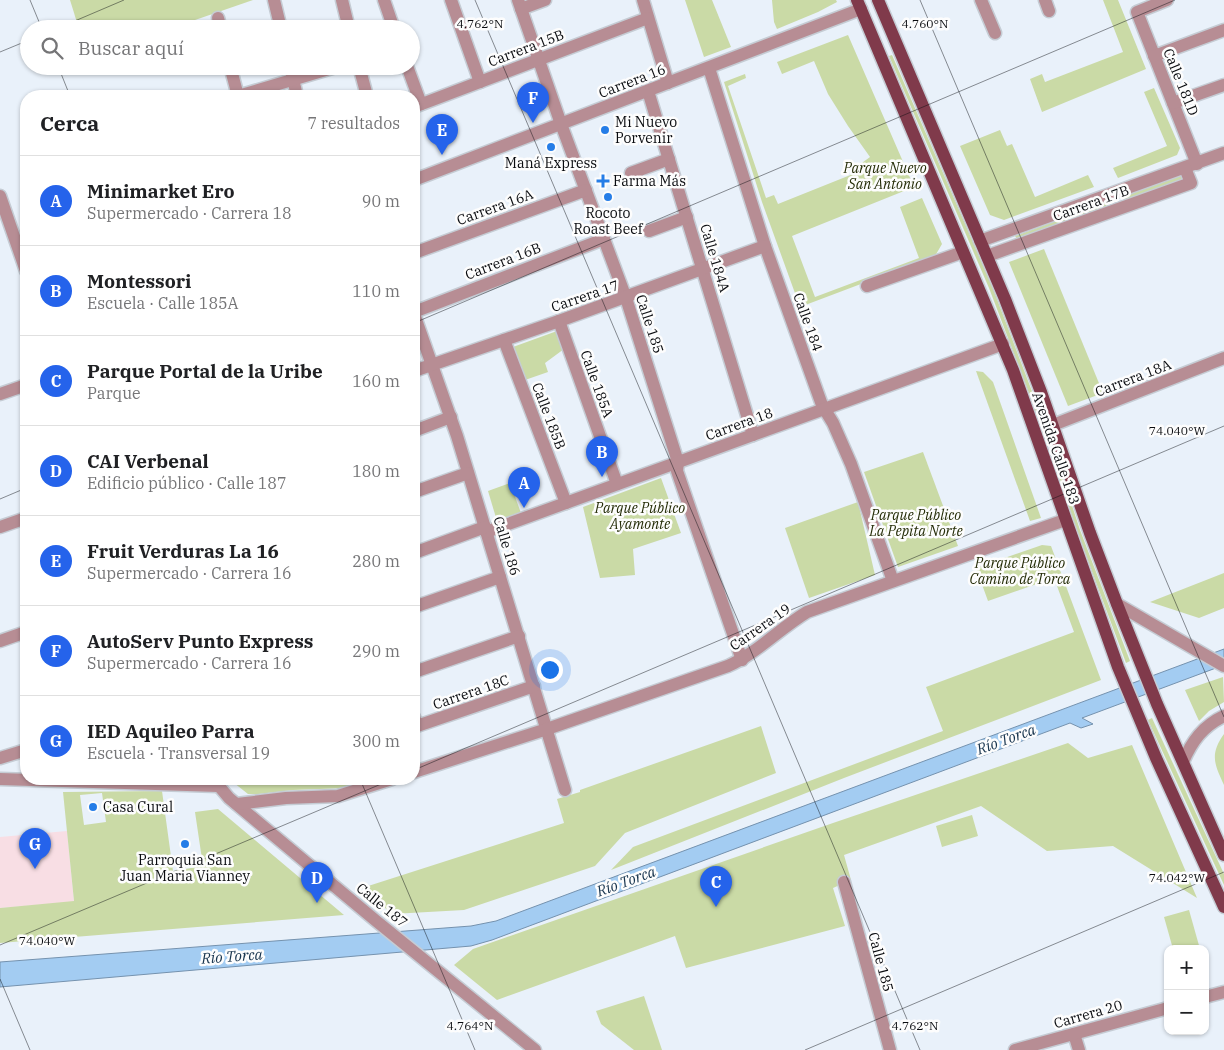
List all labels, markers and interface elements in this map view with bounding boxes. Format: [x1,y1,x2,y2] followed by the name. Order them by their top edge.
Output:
[457,16,503,31] text: 4.762°N
[902,16,948,31] text: 4.760°N
[20,20,420,75] search box
[486,25,566,71] street label: Carrera 15B
[38,34,66,62] icon: search
[78,36,184,60] text: Buscar aquí
[1159,46,1203,118] street label: Calle 181D
[596,60,668,102] street label: Carrera 16
[517,82,549,123] pin: F
[40,109,99,137] text: Cerca
[308,113,400,133] text: 7 resultados
[615,113,677,147] place label: Mi Nuevo Porvenir
[426,114,458,155] pin: E
[599,124,611,136] marker: Mi Nuevo Porvenir
[545,141,557,153] marker: Maná Express
[505,154,597,172] place label: Maná Express
[842,159,927,193] park label: Parque Nuevo San Antonio
[613,172,686,190] place label: Farma Más
[597,175,609,187] marker: Farma Más
[87,179,235,203] text: Minimarket Ero
[1050,181,1132,225] street label: Carrera 17B
[454,185,536,229] street label: Carrera 16A
[50,191,62,211] text: A
[362,191,400,211] text: 90 m
[602,191,614,203] marker: Rocoto Roast Beef
[87,203,292,223] text: Supermercado · Carrera 18
[574,204,644,238] place label: Rocoto Roast Beef
[696,222,734,295] street label: Calle 184A
[463,238,543,284] street label: Carrera 16B
[87,269,191,293] text: Montessori
[549,276,621,316] street label: Carrera 17
[50,281,62,301] text: B
[352,281,400,301] text: 110 m
[789,290,827,354] street label: Calle 184
[632,292,668,356] street label: Calle 185
[87,293,239,313] text: Escuela · Calle 185A
[576,348,618,421] street label: Calle 185A
[1092,355,1174,401] street label: Carrera 18A
[87,359,323,383] text: Parque Portal de la Uribe
[51,371,61,391] text: C
[352,371,400,391] text: 160 m
[528,380,570,452] street label: Calle 185B
[87,383,141,403] text: Parque
[1028,389,1084,507] street label: Avenida Calle 183
[703,404,775,444] street label: Carrera 18
[1149,423,1206,438] text: 74.040°W
[586,436,618,477] pin: B
[87,449,209,473] text: CAI Verbenal
[50,461,62,481] text: D
[352,461,400,481] text: 180 m
[508,467,540,508] pin: A
[87,473,287,493] text: Edificio público · Calle 187
[594,499,685,533] park label: Parque Público Ayamonte
[868,506,963,540] park label: Parque Público La Pepita Norte
[489,514,525,578] street label: Calle 186
[87,539,279,563] text: Fruit Verduras La 16
[51,551,61,571] text: E
[352,551,400,571] text: 280 m
[970,554,1071,588] park label: Parque Público Camino de Torca
[87,563,292,583] text: Supermercado · Carrera 16
[726,599,794,655] street label: Carrera 19
[87,629,313,653] text: AutoServ Punto Express
[51,641,61,661] text: F
[352,641,400,661] text: 290 m
[87,653,292,673] text: Supermercado · Carrera 16
[537,657,563,683] your location
[430,671,512,713] street label: Carrera 18C
[87,719,255,743] text: IED Aquileo Parra
[973,719,1039,759] water label: Río Torca
[50,731,62,751] text: G
[352,731,400,751] text: 300 m
[87,743,270,763] text: Escuela · Transversal 19
[103,798,173,816] place label: Casa Cural
[87,801,99,813] marker: Casa Cural
[19,828,51,869] pin: G
[179,838,191,850] marker: Parroquia San Juan Maria Vianney
[120,851,251,885] place label: Parroquia San Juan Maria Vianney
[593,861,659,901] water label: Río Torca
[301,862,333,903] pin: D
[700,866,732,907] pin: C
[1149,870,1206,885] text: 74.042°W
[353,879,411,931] street label: Calle 187
[864,930,898,994] street label: Calle 185
[19,933,76,948] text: 74.040°W
[200,944,264,968] water label: Río Torca
[1164,945,1209,1035] map controls
[1164,945,1209,990] button: +
[1164,990,1209,1035] button: −
[1052,996,1124,1032] street label: Carrera 20
[447,1018,493,1033] text: 4.764°N
[892,1018,938,1033] text: 4.762°N

